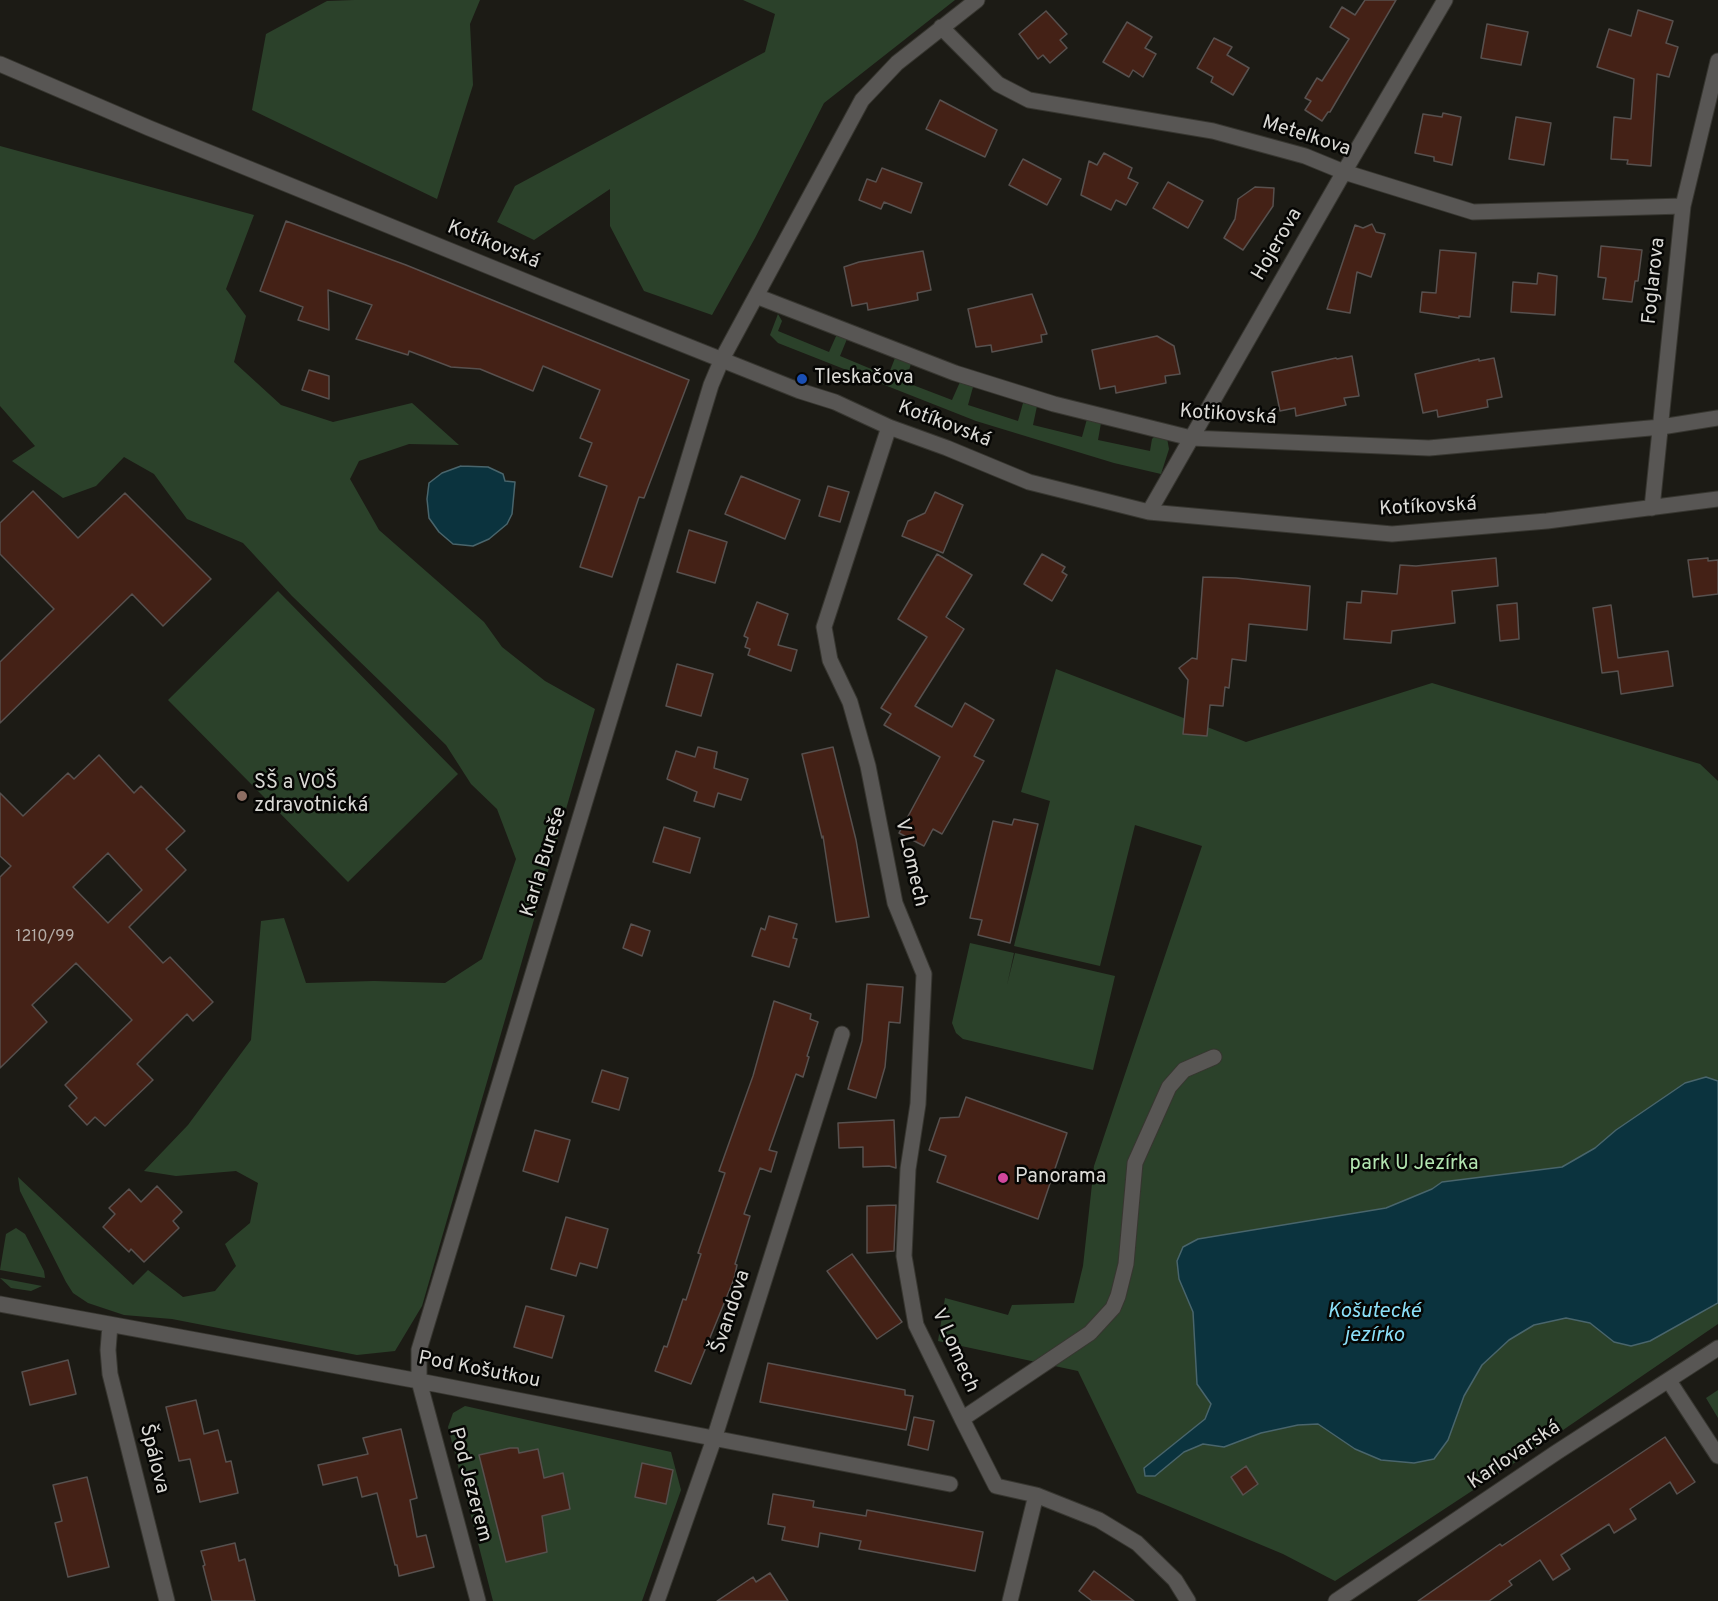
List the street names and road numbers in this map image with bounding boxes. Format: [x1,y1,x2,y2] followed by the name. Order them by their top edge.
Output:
[1259,111,1353,163] street label: Metelkova
[1248,204,1308,286] street label: Hojerova
[443,217,543,275] street label: Kotíkovská
[1639,236,1671,326] street label: Foglarova
[894,396,994,454] street label: Kotíkovská
[1179,401,1277,431] street label: Kotikovská
[1379,493,1477,523] street label: Kotíkovská
[517,804,573,920] street label: Karla Bureše
[888,817,932,909] street label: V Lomech
[707,1267,757,1357] street label: Švandova
[925,1305,983,1397] street label: V Lomech
[416,1347,542,1395] street label: Pod Košutkou
[1464,1416,1566,1496] street label: Karlovarská
[133,1422,173,1496] street label: Špálova
[442,1425,496,1545] street label: Pod Jezerem

